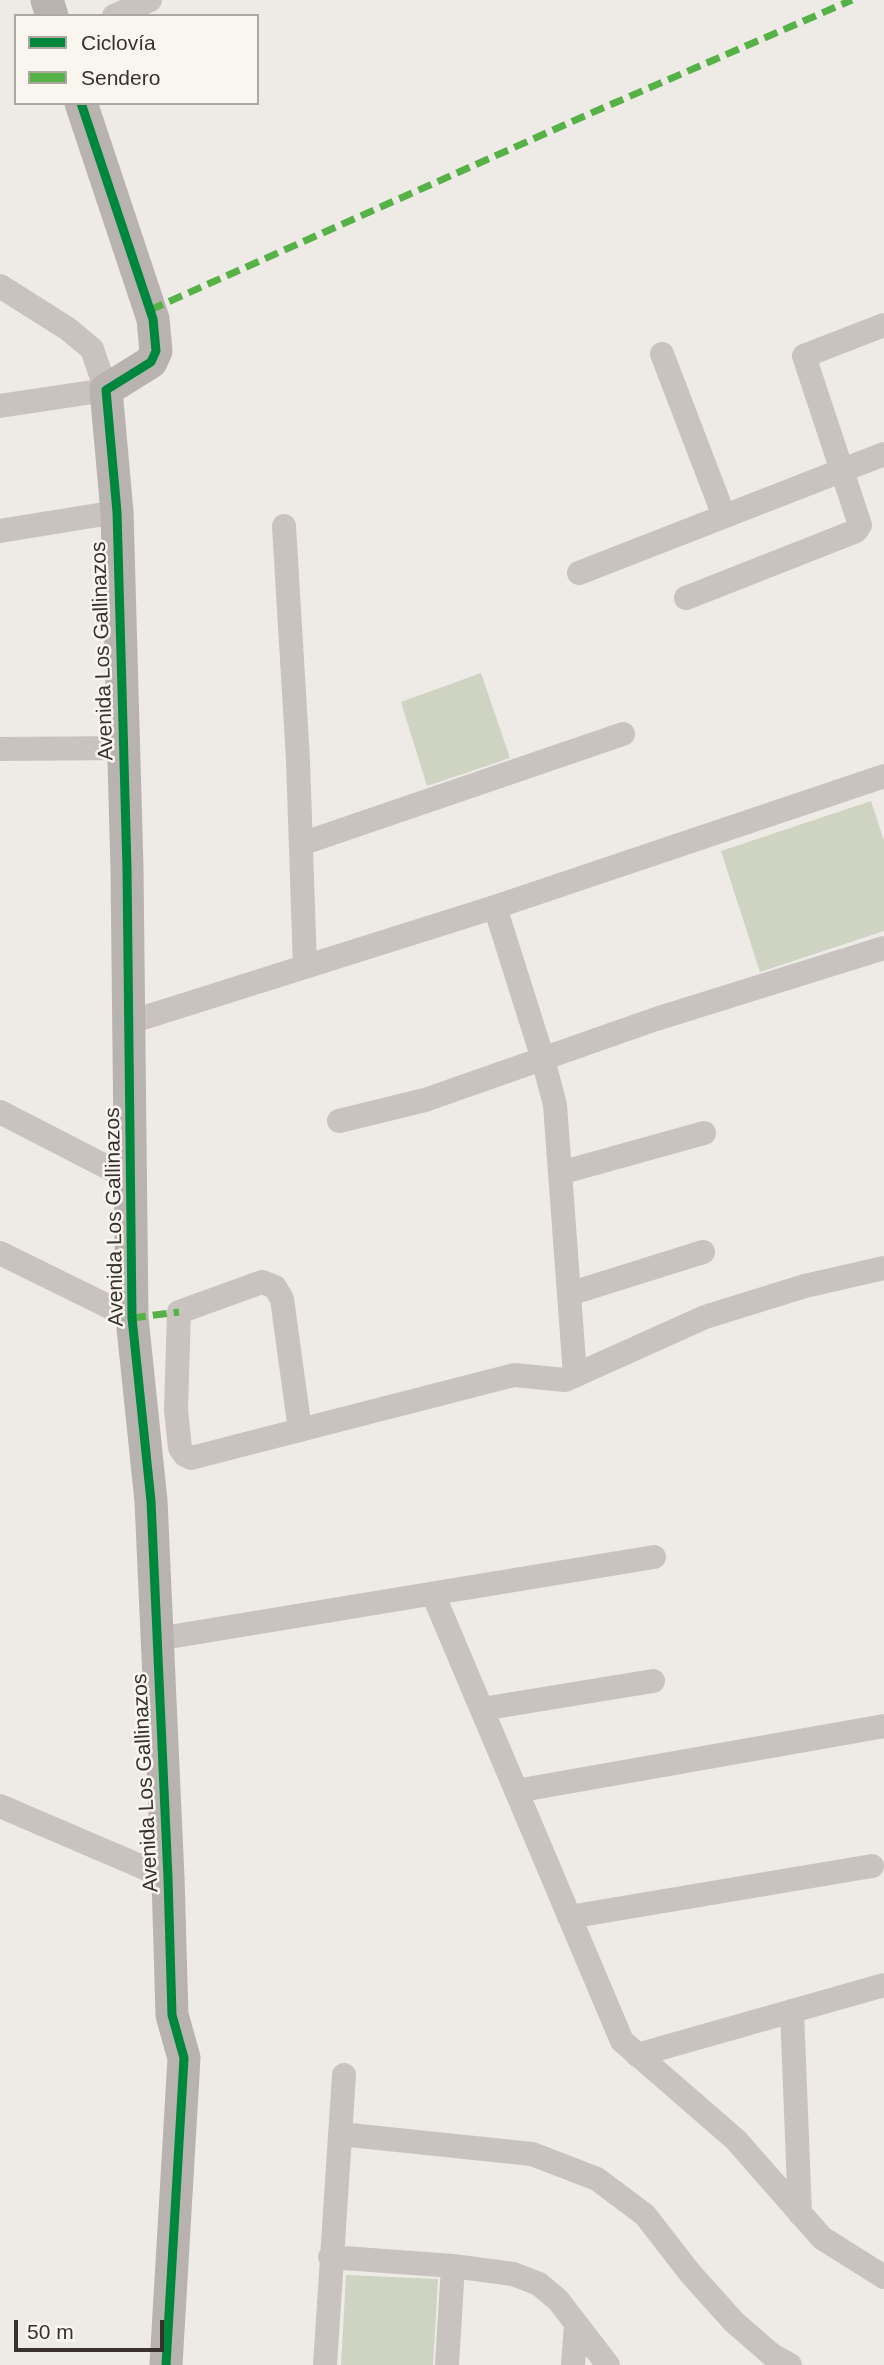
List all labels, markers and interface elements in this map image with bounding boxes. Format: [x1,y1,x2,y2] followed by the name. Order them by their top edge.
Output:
[14,14,259,105] legend
[81,31,156,54] text: Ciclovía
[81,66,160,89] text: Sendero
[87,541,119,761] street label: Avenida Los Gallinazos
[100,1107,130,1327] street label: Avenida Los Gallinazos
[128,1673,164,1893] street label: Avenida Los Gallinazos
[18,2306,168,2350] scale bar
[27,2320,74,2343] text: 50 m

